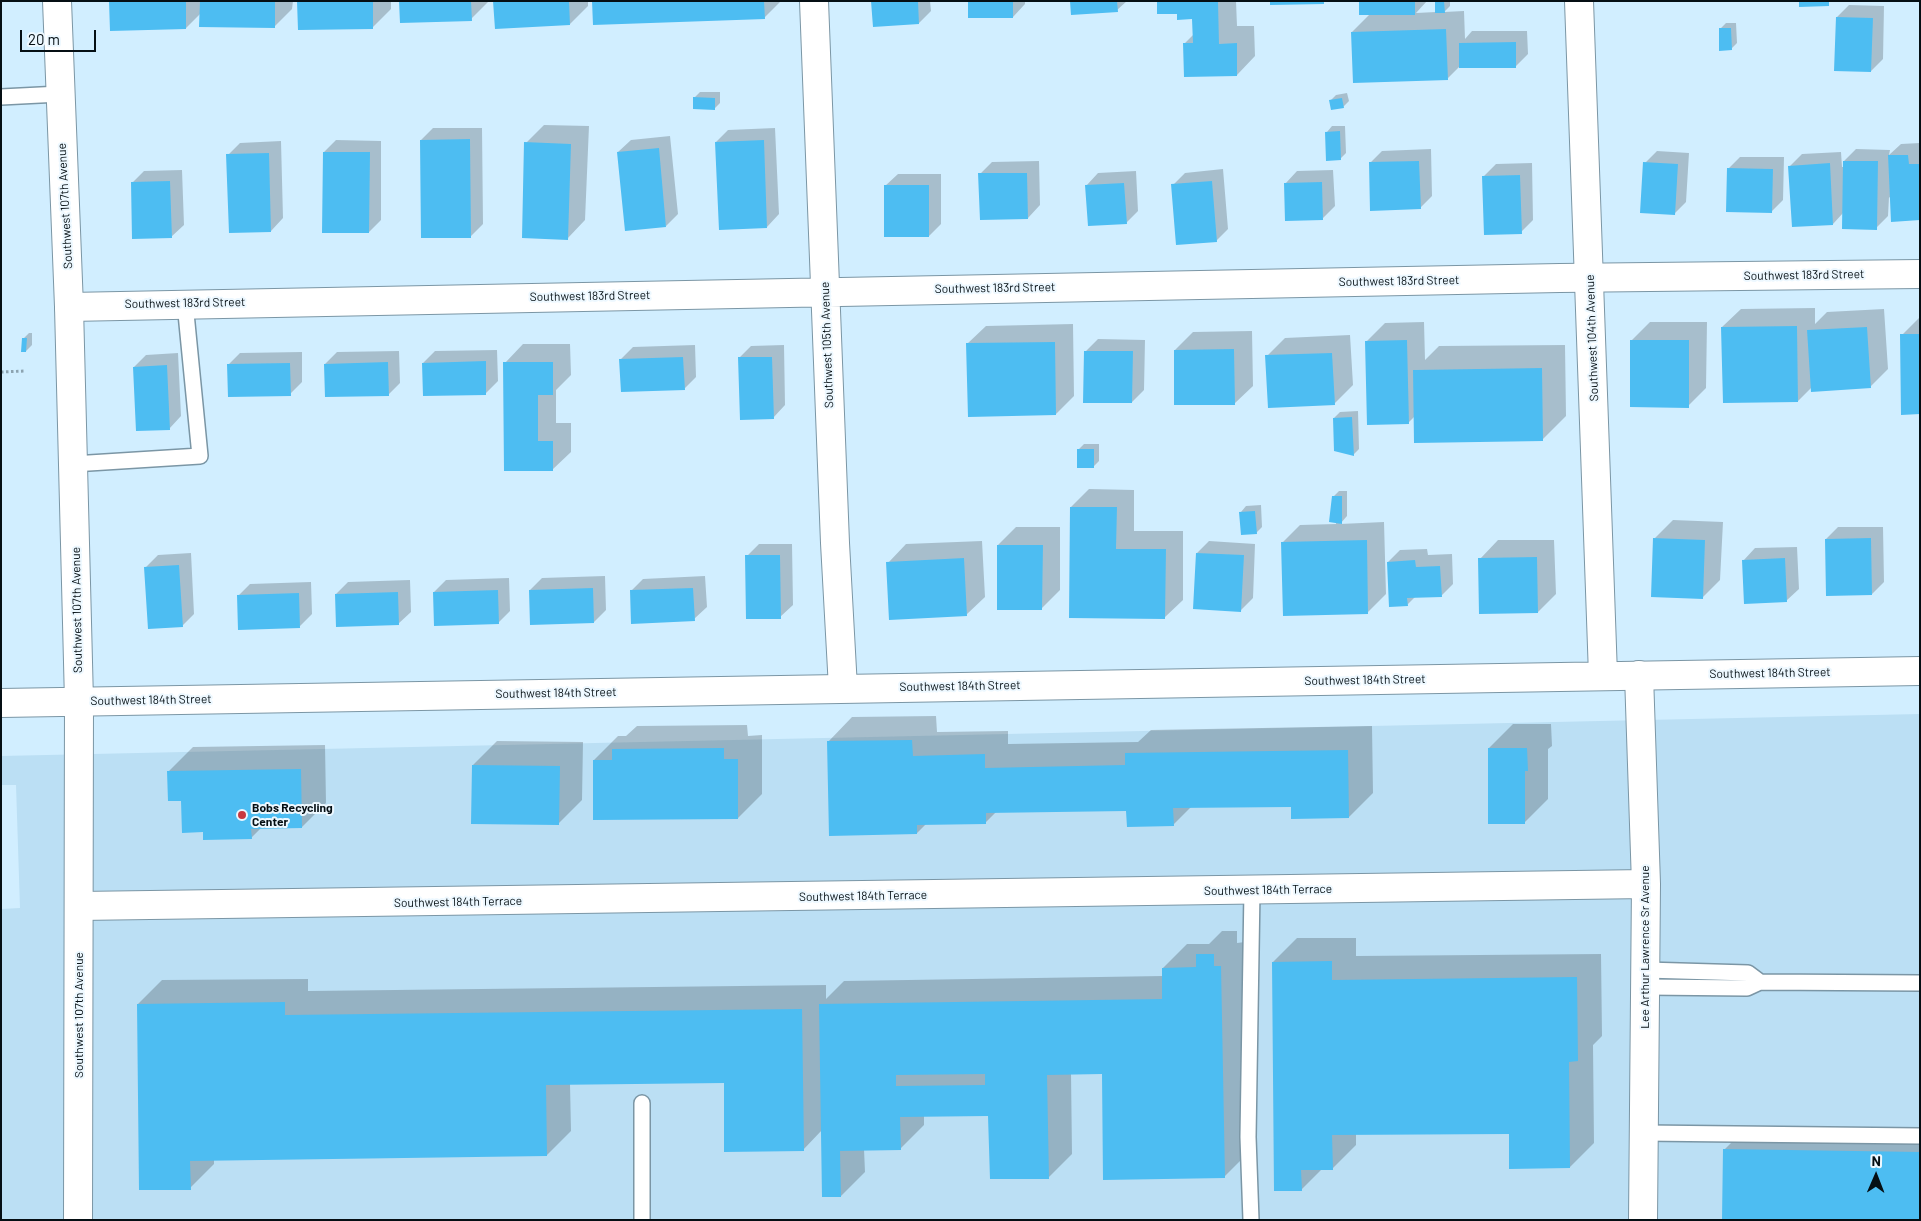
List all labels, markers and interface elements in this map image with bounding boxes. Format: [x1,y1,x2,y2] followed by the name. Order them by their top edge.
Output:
[22,20,99,52] scale bar
[28,30,60,48] text: 20 m
[55,143,75,269] street label: Southwest 107th Avenue
[1744,267,1864,283] street label: Southwest 183rd Street
[1339,273,1459,289] street label: Southwest 183rd Street
[1583,274,1601,402] street label: Southwest 104th Avenue
[935,280,1055,296] street label: Southwest 183rd Street
[818,282,836,408] street label: Southwest 105th Avenue
[530,288,650,304] street label: Southwest 183rd Street
[125,295,245,311] street label: Southwest 183rd Street
[69,547,85,673] street label: Southwest 107th Avenue
[1709,665,1831,681] street label: Southwest 184th Street
[1304,672,1426,688] street label: Southwest 184th Street
[899,678,1021,694] street label: Southwest 184th Street
[495,685,617,701] street label: Southwest 184th Street
[90,692,212,708] street label: Southwest 184th Street
[252,801,333,829] place label: Bobs Recycling Center
[236,809,248,821] marker: Bobs Recycling Center
[1638,865,1652,1029] street label: Lee Arthur Lawrence Sr Avenue
[1204,882,1332,898] street label: Southwest 184th Terrace
[799,888,927,904] street label: Southwest 184th Terrace
[394,894,522,910] street label: Southwest 184th Terrace
[72,952,86,1078] street label: Southwest 107th Avenue
[1851,1151,1901,1201] north arrow
[1871,1152,1881,1169] text: N

